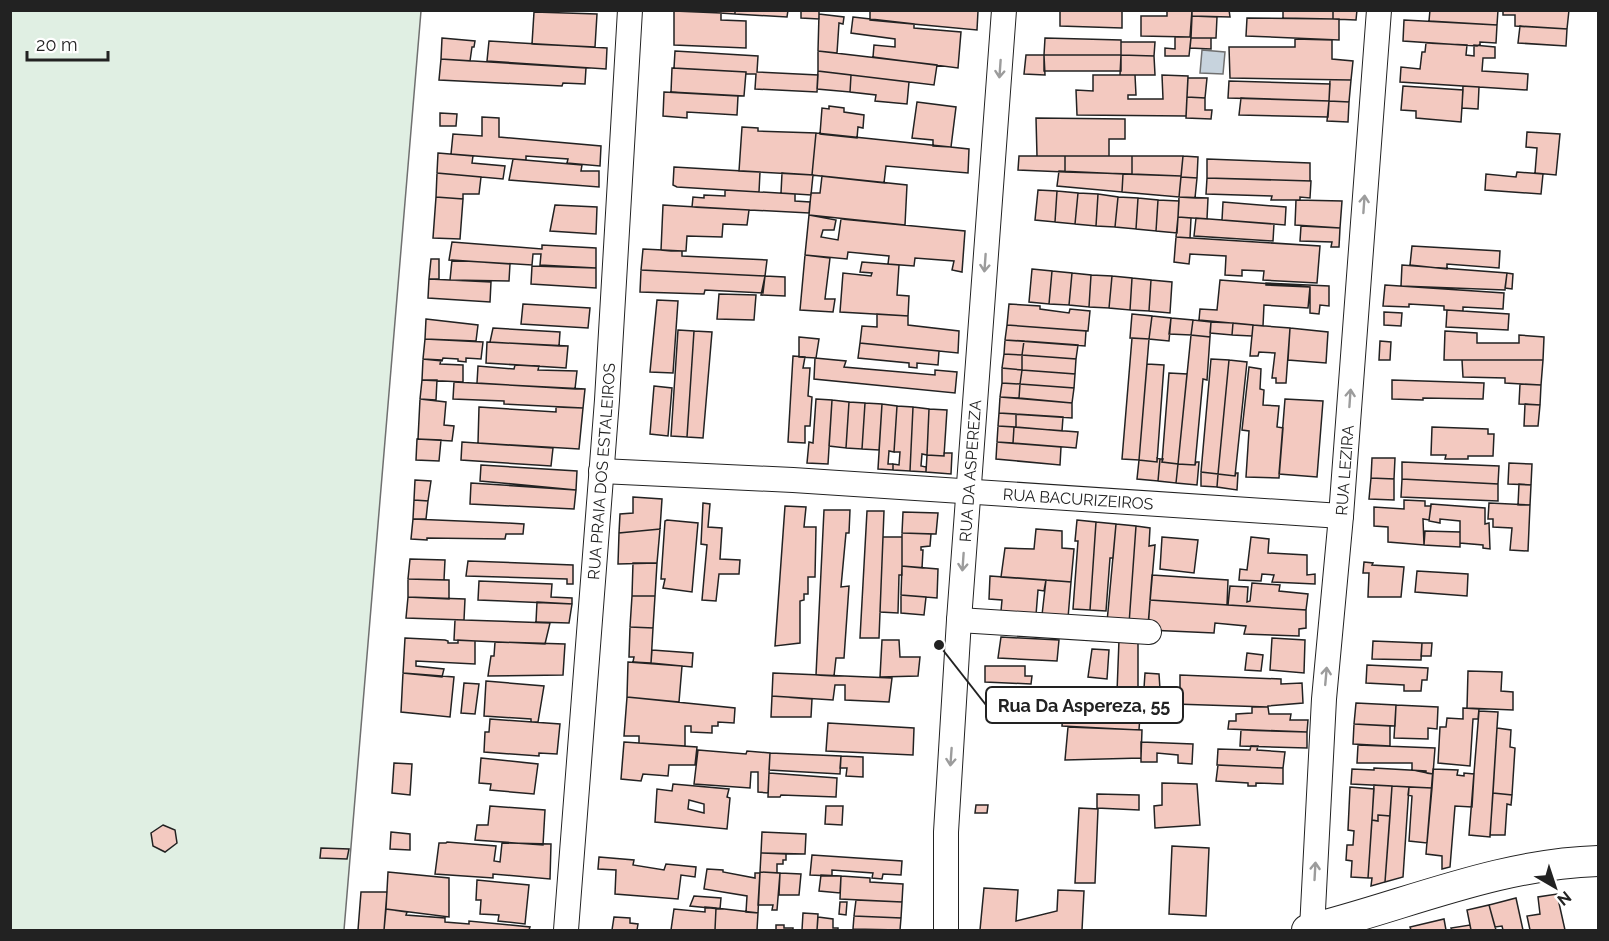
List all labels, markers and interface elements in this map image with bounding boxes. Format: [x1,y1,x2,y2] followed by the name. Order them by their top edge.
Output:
[27,24,108,62] scale bar
[36,34,78,55] text: 20 m
[994,58,1005,78] one-way arrow
[1359,194,1370,214] one-way arrow
[979,253,990,273] one-way arrow
[584,362,619,581] street label: RUA PRAIA DOS ESTALEIROS
[1345,389,1356,409] one-way arrow
[955,399,985,543] street label: RUA DA ASPEREZA
[1332,424,1357,516] street label: RUA LEZIRA
[1002,484,1154,513] street label: RUA BACURIZEIROS
[957,552,968,572] one-way arrow
[1321,667,1332,687] one-way arrow
[986,687,1183,723] callout: Rua Da Aspereza, 55
[998,695,1170,716] text: Rua Da Aspereza, 55
[945,747,956,767] one-way arrow
[1525,857,1585,917] north arrow
[1309,861,1320,881] one-way arrow
[1553,887,1575,909] text: N

